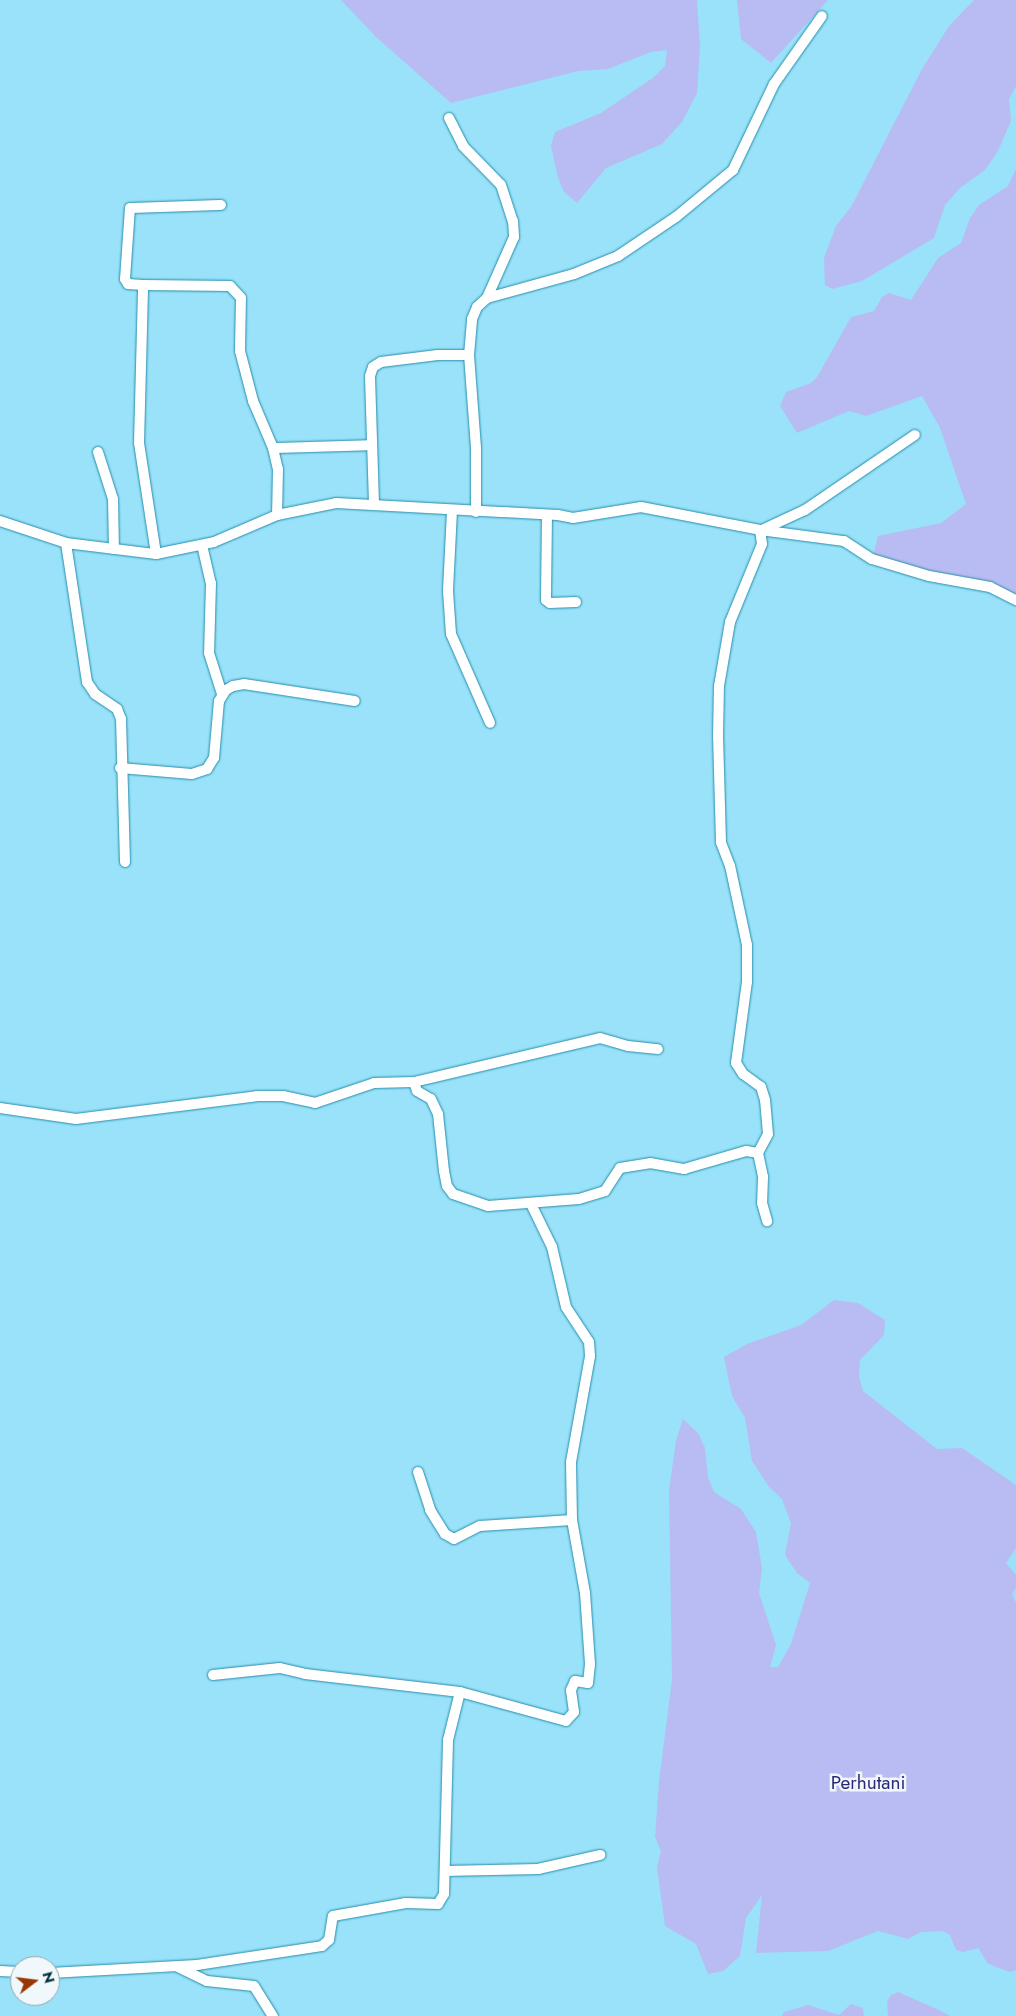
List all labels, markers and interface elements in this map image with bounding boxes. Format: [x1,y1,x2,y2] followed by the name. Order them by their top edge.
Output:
[831,1772,905,1794] park label: Perhutani
[10,1956,60,2006] north arrow
[37,1969,60,1985] text: N

